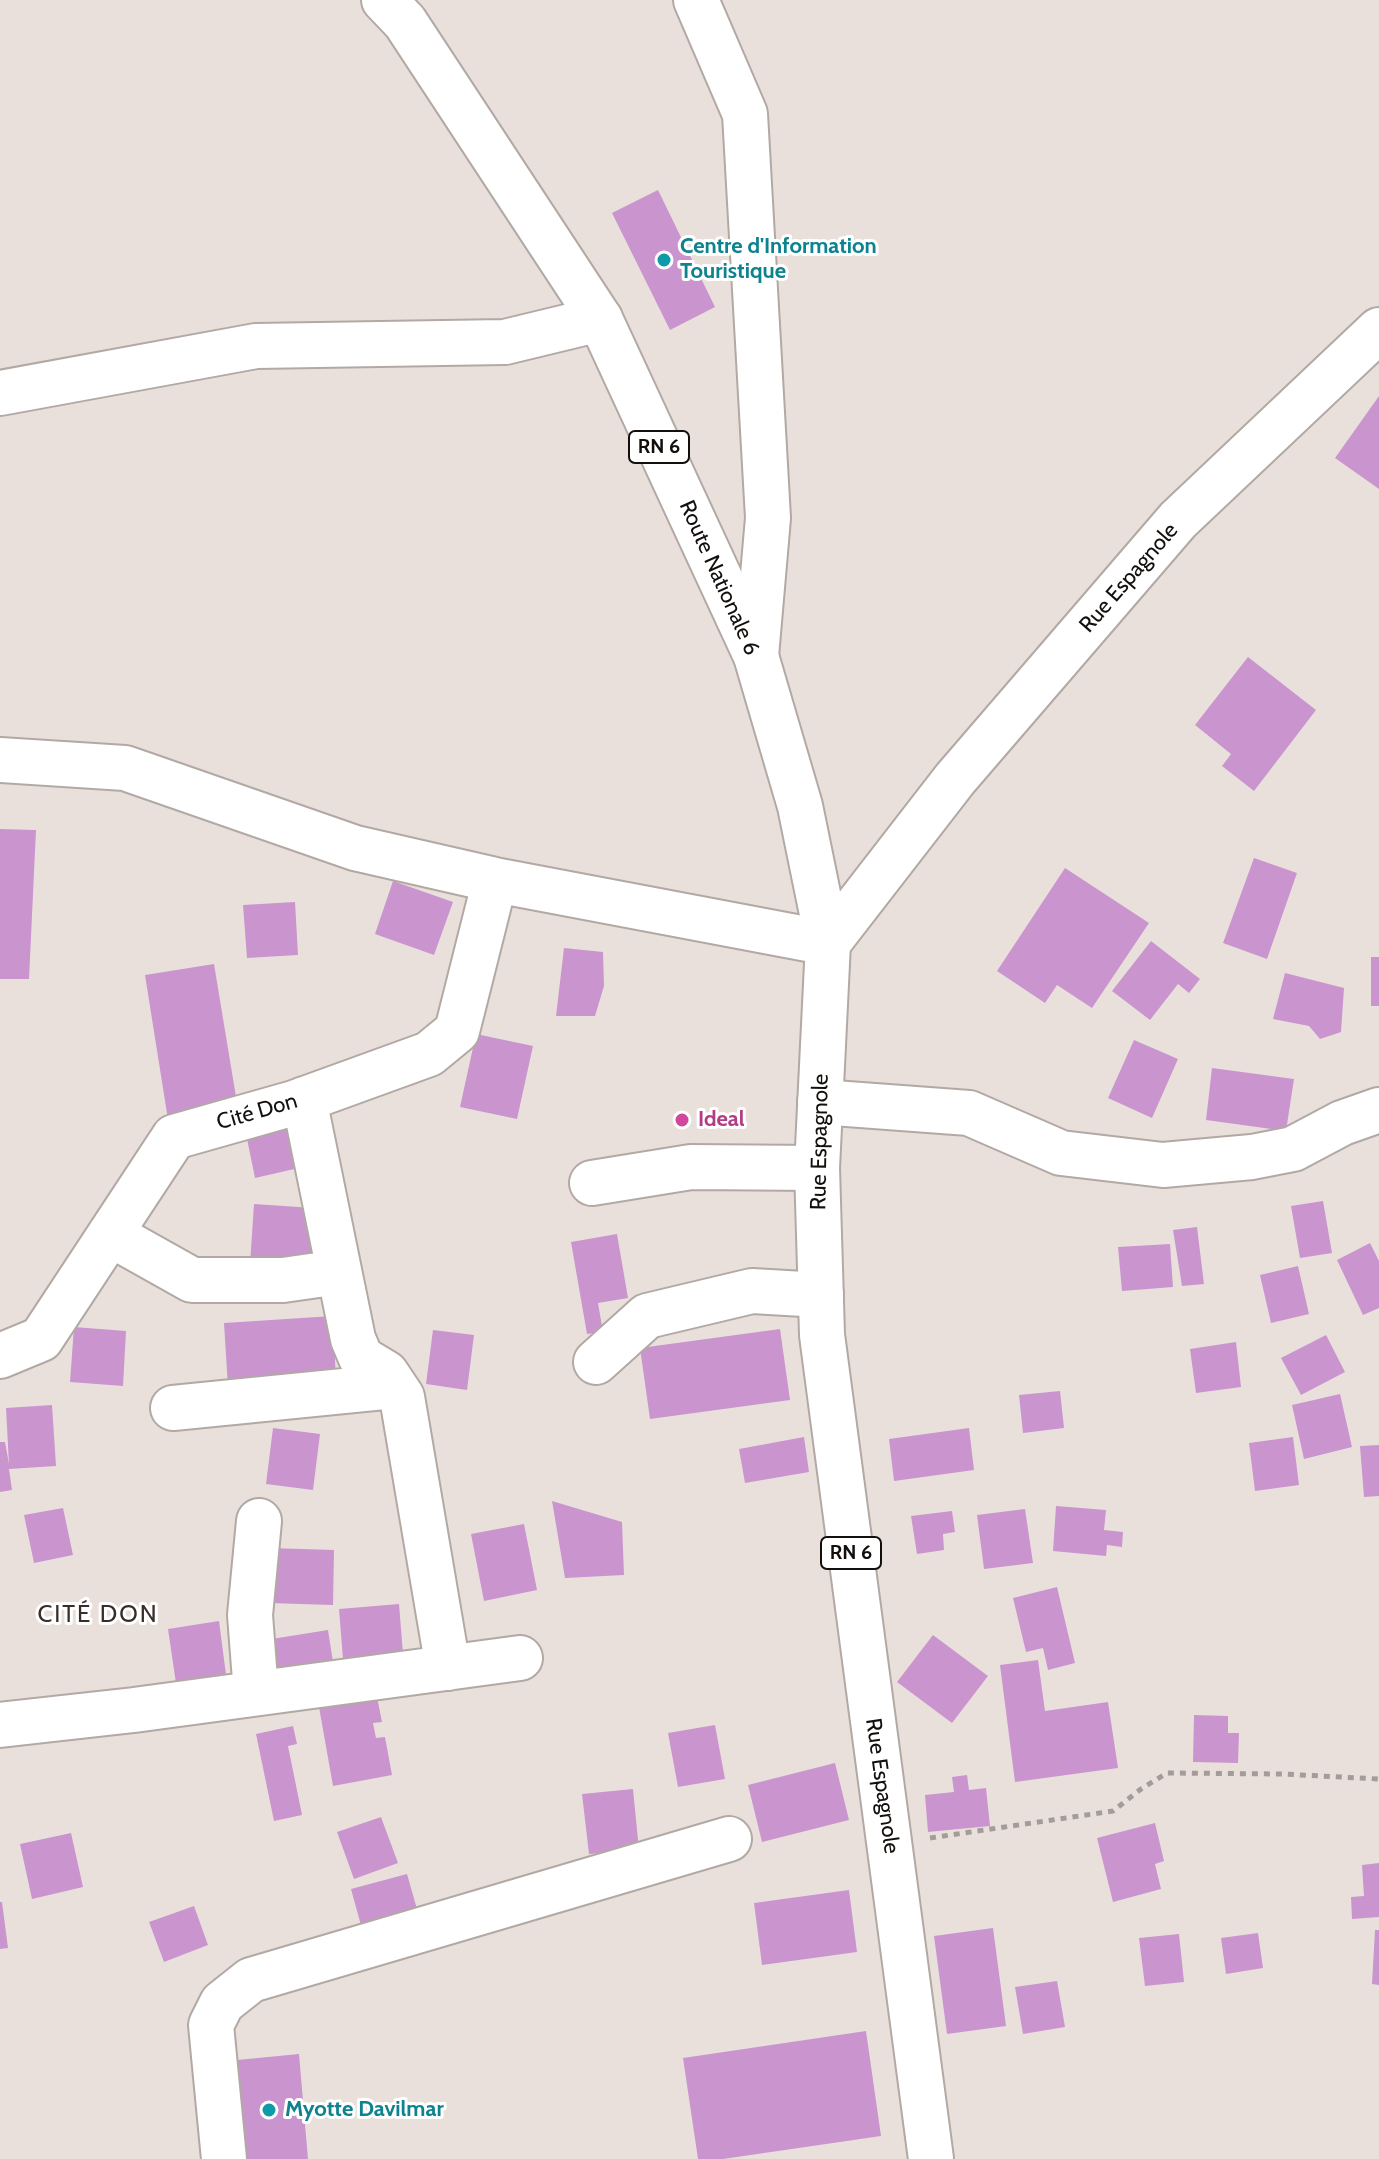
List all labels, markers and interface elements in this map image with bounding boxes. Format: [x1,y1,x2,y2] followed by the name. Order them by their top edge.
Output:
[680,234,877,286] place label: Centre d'Information Touristique
[655,251,673,269] marker: Centre d'Information Touristique
[629,431,689,463] road number: RN 6
[673,497,765,659] street label: Route Nationale 6
[1074,518,1184,638] street label: Rue Espagnole
[806,1074,834,1210] street label: Rue Espagnole
[214,1088,300,1136] street label: Cité Don
[698,1107,745,1133] place label: Ideal
[673,1111,691,1129] marker: Ideal
[821,1537,881,1569] road number: RN 6
[37,1601,159,1629] district label: CITÉ DON
[859,1717,905,1855] street label: Rue Espagnole
[285,2097,444,2123] place label: Myotte Davilmar
[260,2101,278,2119] marker: Myotte Davilmar

